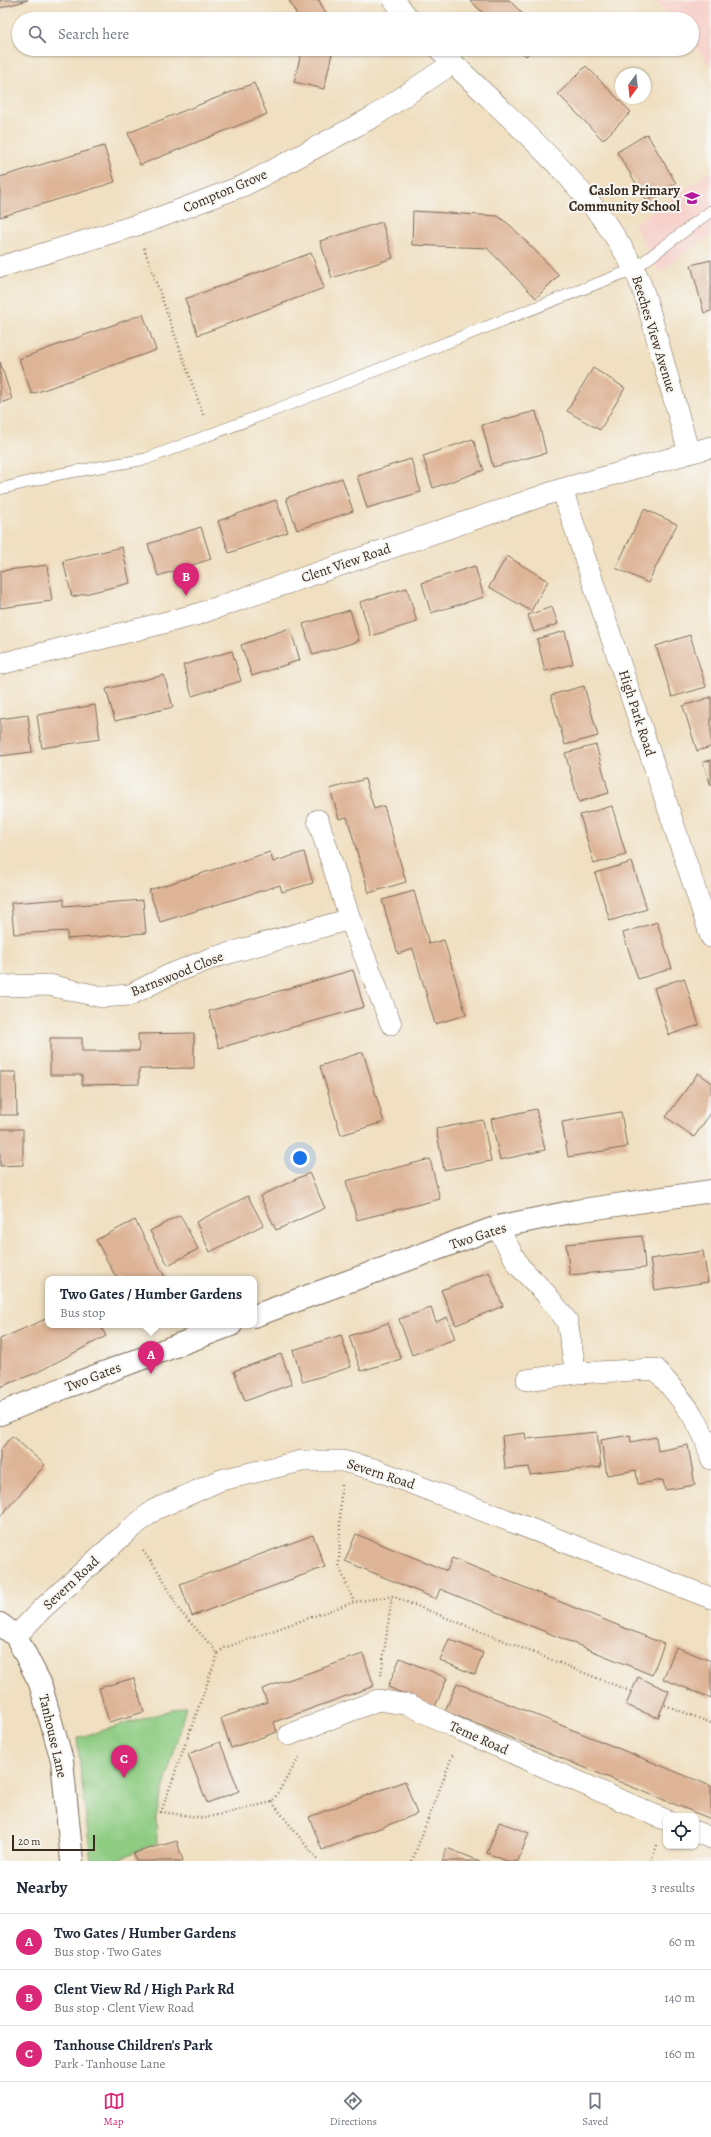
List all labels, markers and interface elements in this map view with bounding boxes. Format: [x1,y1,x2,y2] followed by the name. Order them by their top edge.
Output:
[12,12,699,56] search box
[26,23,48,45] icon: search
[58,24,129,44] text: Search here
[615,68,651,104] north arrow
[180,165,270,217] street label: Compton Grove
[569,181,681,216] place label: Caslon Primary Community School
[683,189,701,207] school or university icon: Caslon Primary Community School
[627,273,681,395] street label: Beeches View Avenue
[299,539,394,587] street label: Clent View Road
[173,563,199,596] pin: B
[614,667,660,759] street label: High Park Road
[128,947,226,1001] street label: Barnswood Close
[290,1148,310,1168] your location
[447,1218,509,1254] street label: Two Gates
[45,1276,257,1328] popup
[60,1284,242,1304] text: Two Gates / Humber Gardens
[60,1304,105,1321] text: Bus stop
[138,1341,164,1374] pin: A
[62,1358,124,1396] street label: Two Gates
[344,1454,418,1494] street label: Severn Road
[39,1552,104,1614] street label: Severn Road
[34,1692,72,1780] street label: Tanhouse Lane
[446,1717,512,1760] street label: Teme Road
[111,1745,137,1778] pin: C
[663,1813,699,1849] map controls
[663,1813,699,1849] button: locate
[12,1833,95,1852] scale bar
[18,1834,40,1849] text: 20 m
[16,1876,67,1899] text: Nearby
[651,1879,695,1896] text: 3 results
[54,1923,236,1943] text: Two Gates / Humber Gardens
[25,1933,33,1950] text: A
[669,1933,695,1950] text: 60 m
[54,1943,162,1960] text: Bus stop · Two Gates
[54,1979,234,1999] text: Clent View Rd / High Park Rd
[25,1989,33,2006] text: B
[664,1989,695,2006] text: 140 m
[54,1999,194,2016] text: Bus stop · Clent View Road
[54,2035,212,2055] text: Tanhouse Children's Park
[25,2045,33,2062] text: C
[664,2045,695,2062] text: 160 m
[54,2055,165,2072] text: Park · Tanhouse Lane
[103,2090,125,2129] tab: Map
[330,2090,377,2129] tab: Directions
[582,2090,608,2129] tab: Saved

